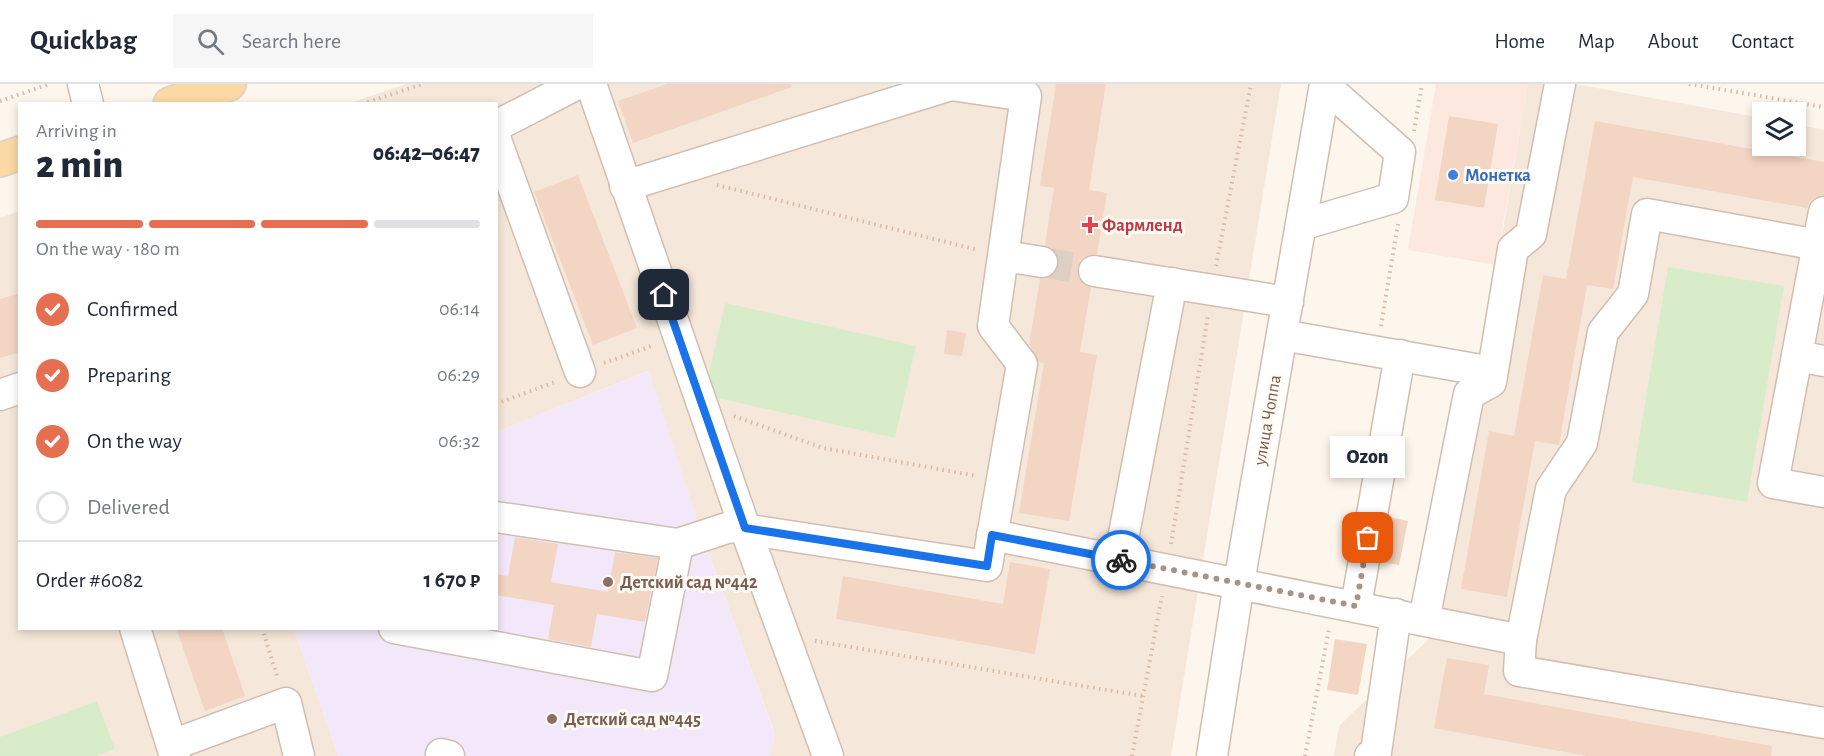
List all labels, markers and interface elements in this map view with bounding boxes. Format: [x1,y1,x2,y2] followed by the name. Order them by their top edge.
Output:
[173,14,593,68] search box
[194,25,227,58] icon: search
[30,27,137,55] text: Quickbag
[242,30,341,52] text: Search here
[1494,31,1545,52] text: Home
[1578,31,1615,52] text: Map
[1648,31,1698,52] text: About
[1731,31,1794,52] text: Contact
[1752,102,1806,156] map controls
[1752,102,1806,156] button: layers
[36,121,117,141] text: Arriving in
[373,142,480,164] text: 06:42–06:47
[36,146,123,185] text: 2 min
[1465,167,1531,185] place label: Монетка
[1446,168,1460,182] marker: Монетка
[1102,217,1183,235] place label: Фармленд
[1083,218,1097,232] marker: Фармленд
[36,239,180,259] text: On the way · 180 m
[638,269,689,320] pin
[647,278,680,311] icon: home
[36,293,69,326] icon: check
[87,298,178,320] text: Confirmed
[439,299,480,319] text: 06:14
[36,359,69,392] icon: check
[87,364,171,386] text: Preparing
[437,365,480,385] text: 06:29
[1251,374,1285,468] street label: улица Чоппа
[36,425,69,458] icon: check
[87,430,182,452] text: On the way
[438,431,480,451] text: 06:32
[1330,436,1406,478] callout: Ozon
[1347,447,1389,467] text: Ozon
[87,496,170,518] text: Delivered
[1342,512,1393,563] pin
[1351,521,1384,554] icon: bag
[1091,530,1151,590] courier
[1105,544,1138,577] icon: bike
[36,569,143,591] text: Order #6082
[424,569,480,591] text: 1 670 ₽
[620,574,758,592] place label: Детский сад №442
[601,575,615,589] marker: Детский сад №442
[564,711,701,729] place label: Детский сад №445
[545,712,559,726] marker: Детский сад №445

